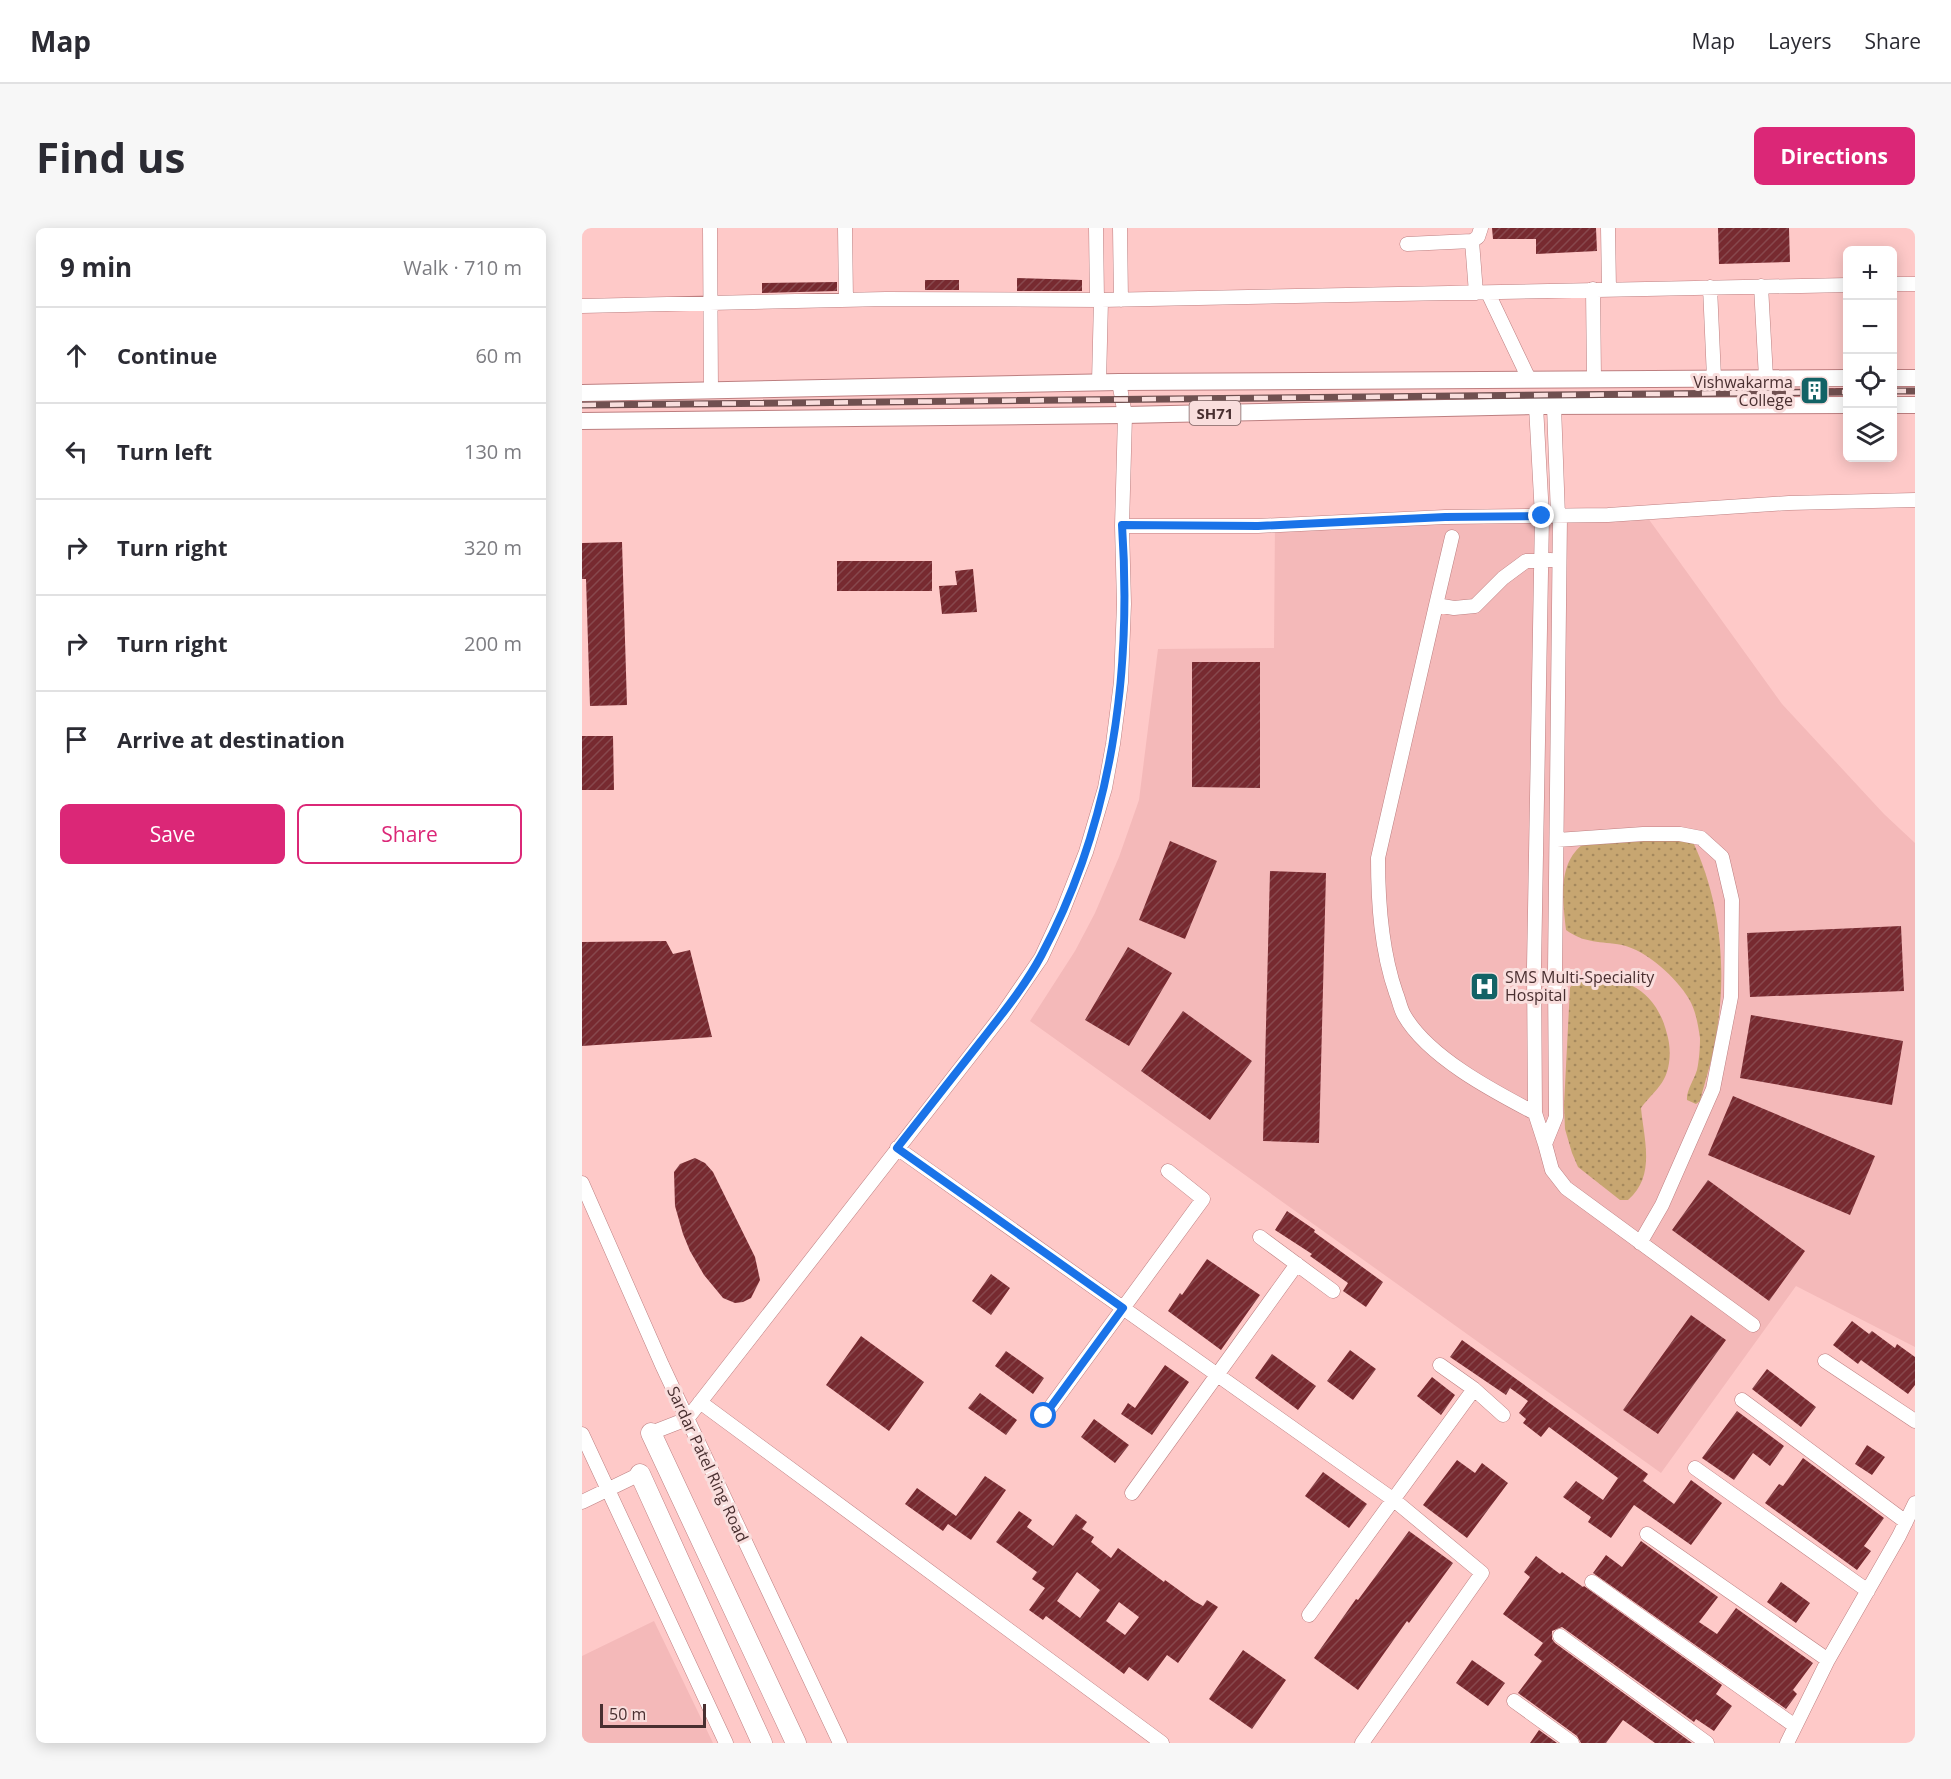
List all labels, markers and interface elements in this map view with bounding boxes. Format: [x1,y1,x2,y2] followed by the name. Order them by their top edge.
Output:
[30,22,91,60] text: Map
[1692,27,1735,55] text: Map
[1768,27,1832,55] text: Layers
[1865,27,1921,55] text: Share
[1754,127,1915,185] button: Directions
[36,128,185,185] text: Find us
[1843,246,1897,462] map controls
[1843,246,1897,300] button: +
[60,249,132,285] text: 9 min
[403,254,522,281] text: Walk · 710 m
[1843,300,1897,354] button: −
[60,339,93,372] icon: ahead
[117,340,217,370] text: Continue
[475,342,522,369] text: 60 m
[1843,354,1897,408] button: locate
[1693,371,1793,411] place label: Vishwakarma College
[1798,375,1830,407] building icon: Vishwakarma College
[1190,401,1240,425] road number: SH71
[1843,408,1897,462] button: layers
[60,435,93,468] icon: left
[117,436,212,466] text: Turn left
[464,438,522,465] text: 130 m
[1528,502,1554,528] route end
[60,531,93,564] icon: right
[117,532,228,562] text: Turn right
[464,534,522,561] text: 320 m
[60,627,93,660] icon: right
[117,628,228,658] text: Turn right
[464,630,522,657] text: 200 m
[60,723,93,756] icon: arrive
[117,724,345,754] text: Arrive at destination
[60,804,285,864] button: Save
[297,804,522,864] button: Share
[1505,966,1655,1006] place label: SMS Multi-Speciality Hospital
[1468,970,1500,1002] hospital icon: SMS Multi-Speciality Hospital
[662,1382,754,1546] street label: Sardar Patel Ring Road
[1030,1402,1056,1428] route start
[600,1701,706,1728] scale bar
[609,1703,646,1725] text: 50 m

